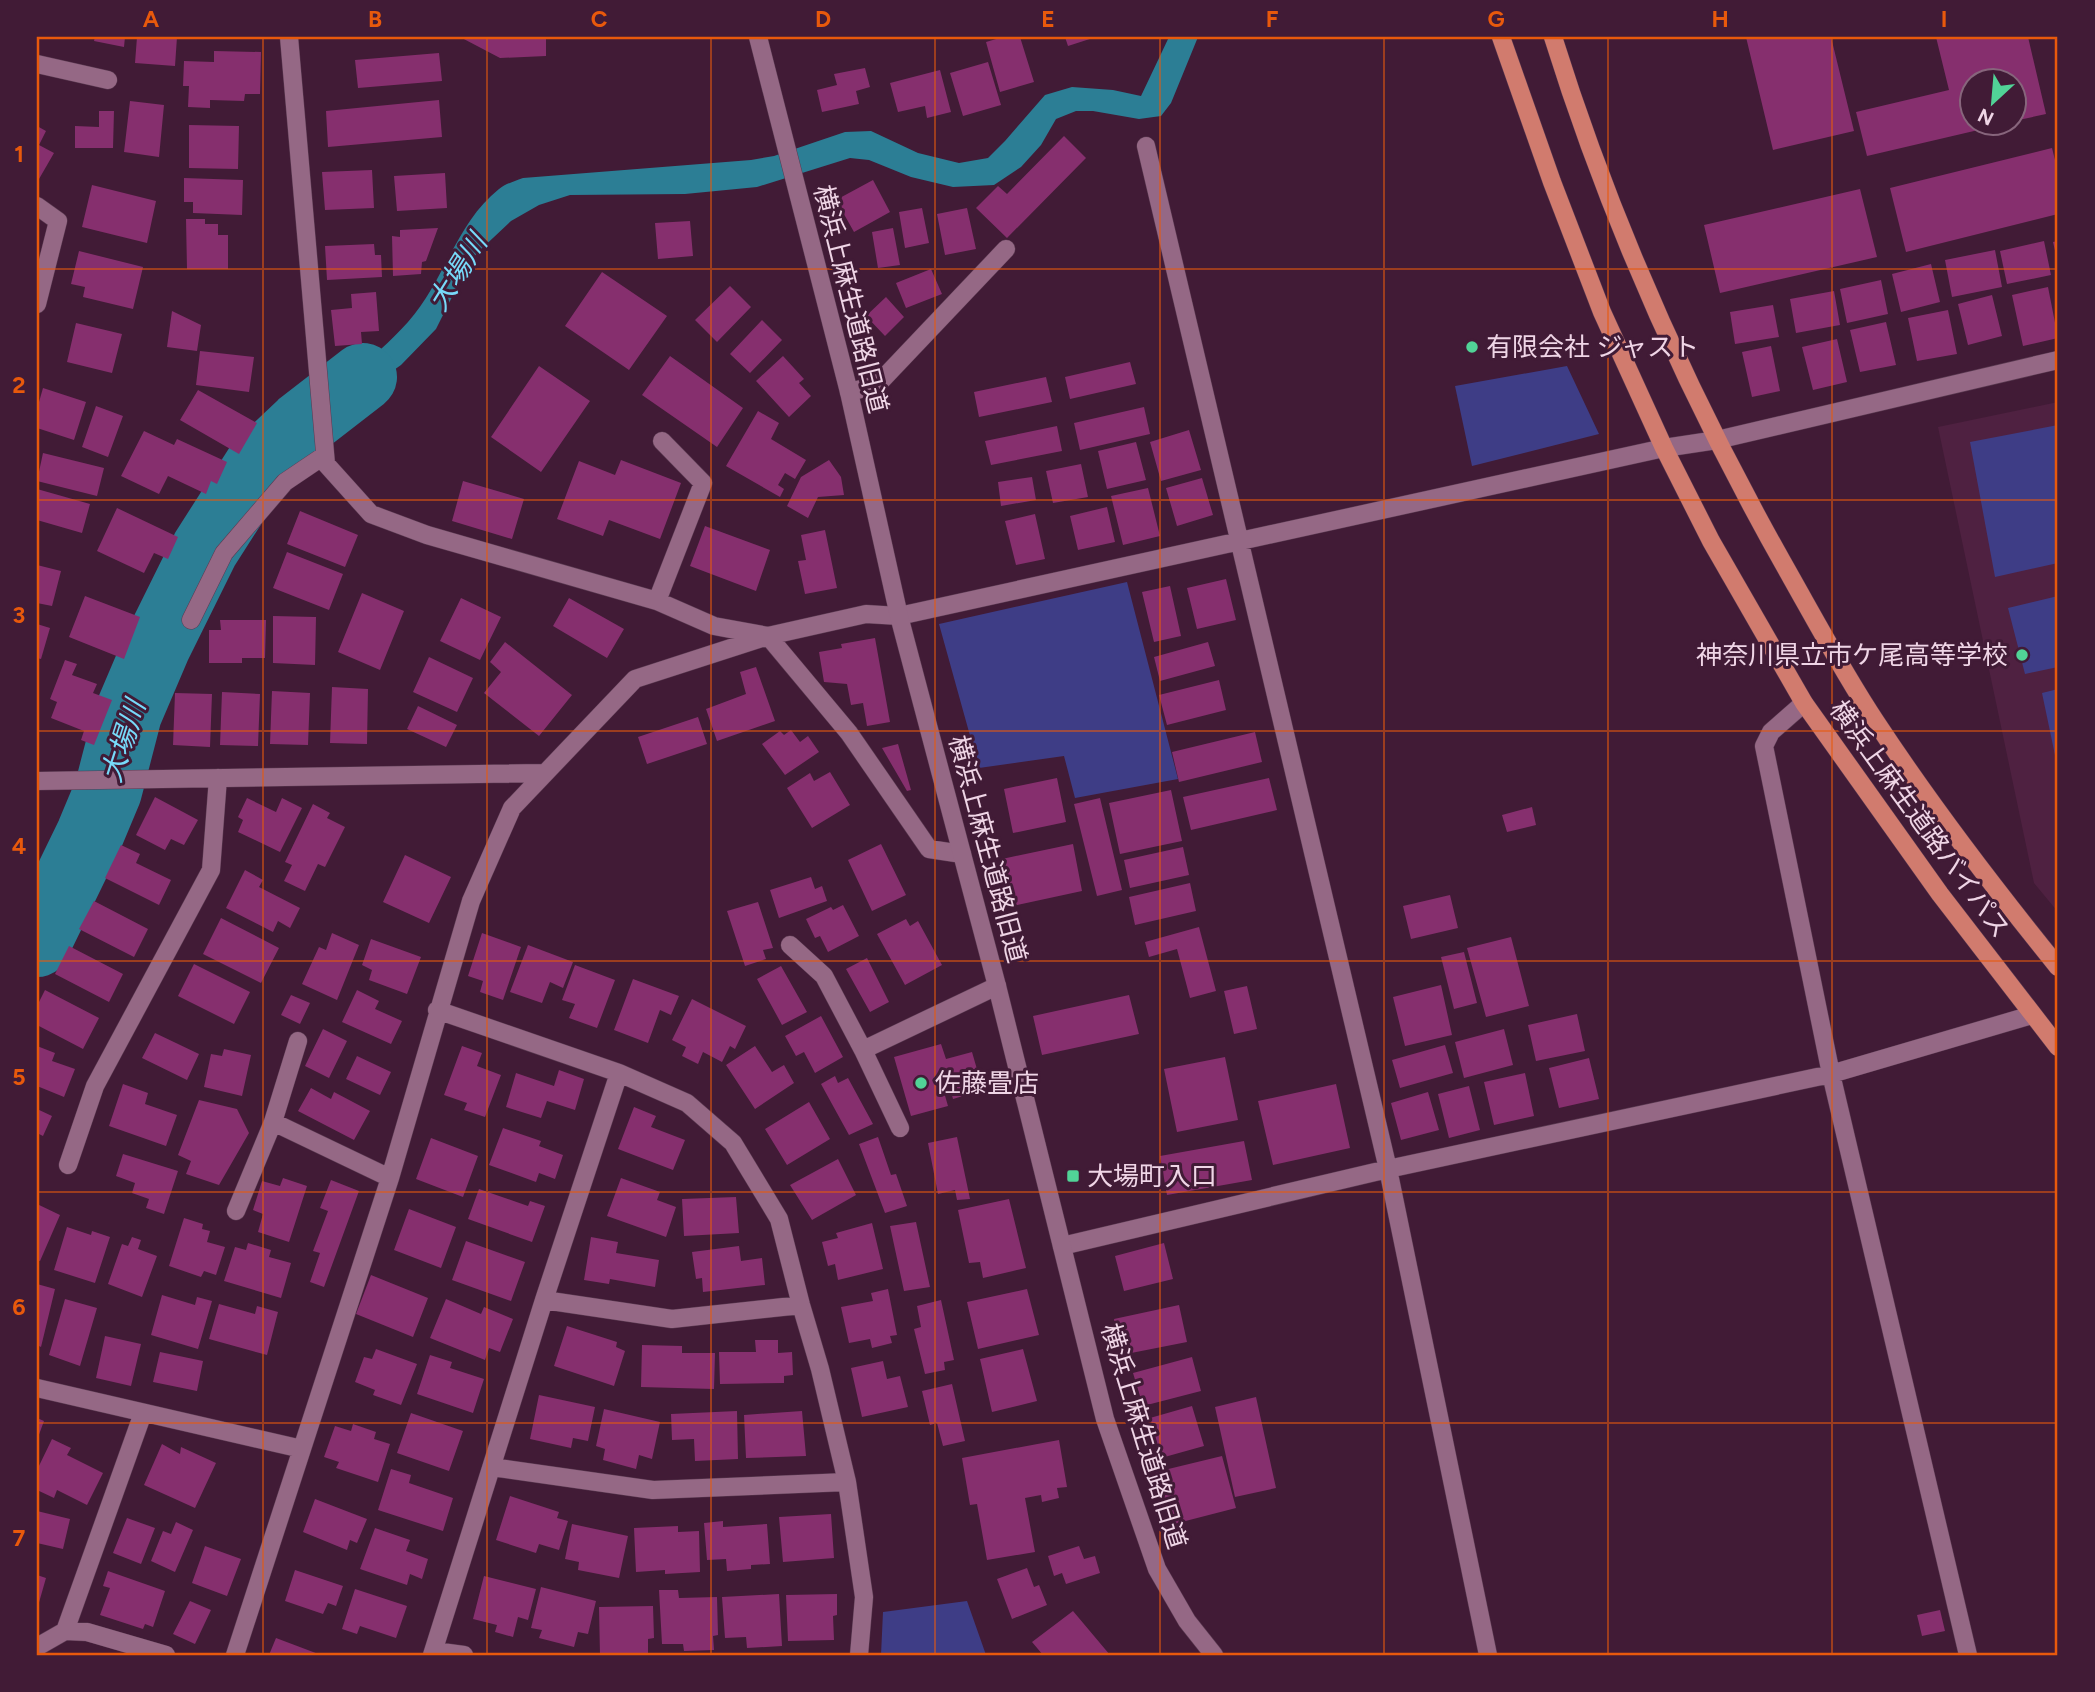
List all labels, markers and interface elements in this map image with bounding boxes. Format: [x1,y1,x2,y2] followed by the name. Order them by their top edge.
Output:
[143,5,160,33] text: A
[368,5,382,33] text: B
[591,5,608,33] text: C
[815,5,831,33] text: D
[1041,5,1055,33] text: E
[1266,5,1279,33] text: F
[1487,5,1505,33] text: G
[1711,5,1729,33] text: H
[1941,5,1947,33] text: I
[1958,66,2028,136] north arrow
[1974,103,1997,130] text: N
[14,140,24,168] text: 1
[807,182,895,416] street label: 横浜上麻生道路旧道
[420,225,495,317] water label: 大場川
[1486,331,1699,363] place label: 有限会社 ジャスト
[1464,339,1480,355] marker: 有限会社 ジャスト
[12,371,26,399] text: 2
[13,601,25,629] text: 3
[1696,639,2008,671] place label: 神奈川県立市ケ尾高等学校
[2014,647,2030,663] marker: 神奈川県立市ケ尾高等学校
[94,693,153,786] water label: 大場川
[1823,694,2017,944] street label: 横浜上麻生道路バイパス
[942,732,1034,966] street label: 横浜上麻生道路旧道
[12,832,26,860] text: 4
[12,1063,26,1091] text: 5
[935,1067,1039,1099] place label: 佐藤畳店
[913,1075,929,1091] marker: 佐藤畳店
[1087,1160,1217,1192] place label: 大場町入口
[1065,1168,1081,1184] marker: 大場町入口
[12,1293,26,1321] text: 6
[1094,1319,1194,1553] street label: 横浜上麻生道路旧道
[13,1524,26,1552] text: 7

